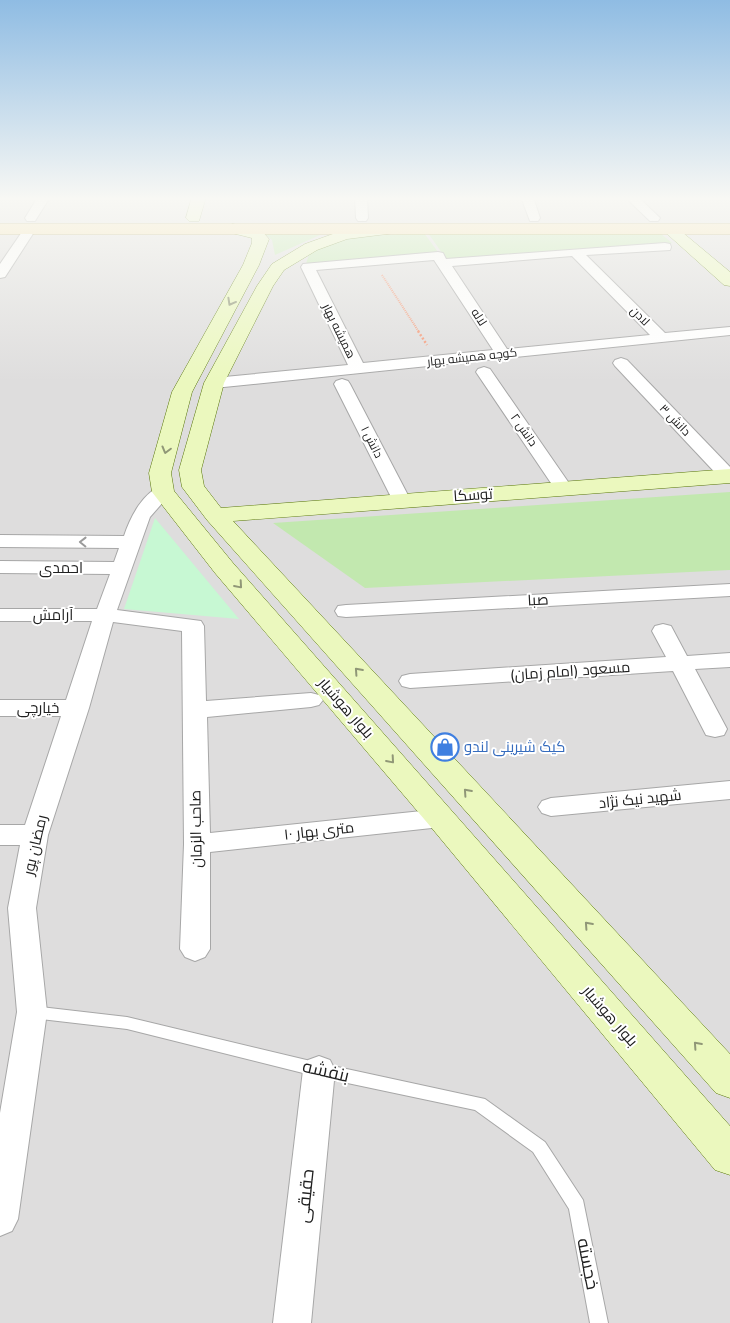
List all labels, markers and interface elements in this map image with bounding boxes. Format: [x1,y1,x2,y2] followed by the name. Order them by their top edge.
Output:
[227,297,237,306] one-way arrow
[318,300,359,361] street label: همیشه بهار
[627,303,653,329] street label: لادن
[467,305,491,329] street label: لاله
[425,344,518,371] street label: کوچه همیشه بهار
[656,401,694,440] street label: دانش ۳
[507,410,541,450] street label: دانش ۲
[357,423,387,461] street label: دانش ۱
[161,446,172,455] one-way arrow
[453,484,493,506] street label: توسکا
[79,537,87,547] one-way arrow
[39,558,83,578] street label: احمدی
[233,579,242,588] one-way arrow
[527,589,549,611] street label: صبا
[33,605,73,625] street label: آرامش
[509,657,631,685] street label: مسعود (امام زمان)
[355,668,364,677] one-way arrow
[313,672,378,743] street label: بلوار هوشیار
[17,698,59,718] street label: خیارچی
[430,732,460,762] shop icon: کیک شیرینی لندو
[464,737,565,757] place label: کیک شیرینی لندو
[385,755,394,764] one-way arrow
[598,785,682,813] street label: شهید نیک نژاد
[464,788,473,797] one-way arrow
[185,790,207,868] street label: صاحب الزمان
[18,813,52,878] street label: رمضان پور
[283,817,355,845] street label: ۱۰ متری بهار
[585,921,594,930] one-way arrow
[577,980,642,1051] street label: بلوار هوشیار
[694,1042,703,1051] one-way arrow
[300,1054,352,1088] street label: بنفشه
[290,1168,320,1224] street label: حقیقی
[571,1236,605,1292] street label: خجسته

